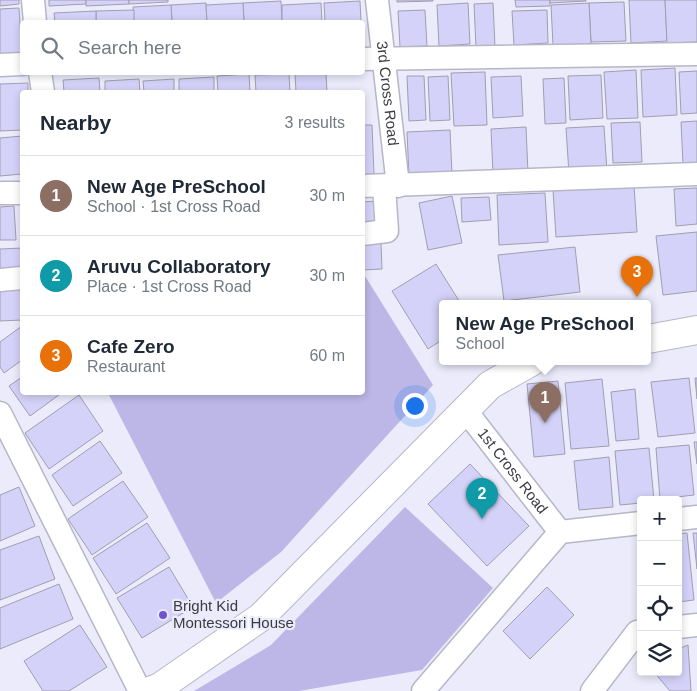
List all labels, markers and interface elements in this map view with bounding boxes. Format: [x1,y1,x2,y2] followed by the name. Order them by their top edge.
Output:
[20,20,365,75] search box
[38,34,66,62] icon: search
[78,37,182,58] text: Search here
[374,40,402,147] street label: 3rd Cross Road
[40,111,111,134] text: Nearby
[285,114,345,131] text: 3 results
[87,176,266,197] text: New Age PreSchool
[52,187,60,204] text: 1
[309,187,345,204] text: 30 m
[87,198,260,215] text: School · 1st Cross Road
[87,256,271,277] text: Aruvu Collaboratory
[621,256,653,297] pin: 3
[52,267,60,284] text: 2
[309,267,345,284] text: 30 m
[87,278,252,295] text: Place · 1st Cross Road
[439,300,651,365] popup
[456,313,634,334] text: New Age PreSchool
[456,335,505,352] text: School
[87,336,175,357] text: Cafe Zero
[52,347,60,364] text: 3
[309,347,345,364] text: 60 m
[87,358,165,375] text: Restaurant
[529,382,561,423] pin: 1
[402,393,428,419] your location
[475,425,551,517] street label: 1st Cross Road
[466,478,498,519] pin: 2
[637,496,682,676] map controls
[637,496,682,541] button: +
[637,541,682,586] button: −
[637,586,682,631] button: locate
[173,597,294,631] place label: Bright Kid Montessori House
[157,609,169,621] marker: Bright Kid Montessori House
[637,631,682,676] button: layers

